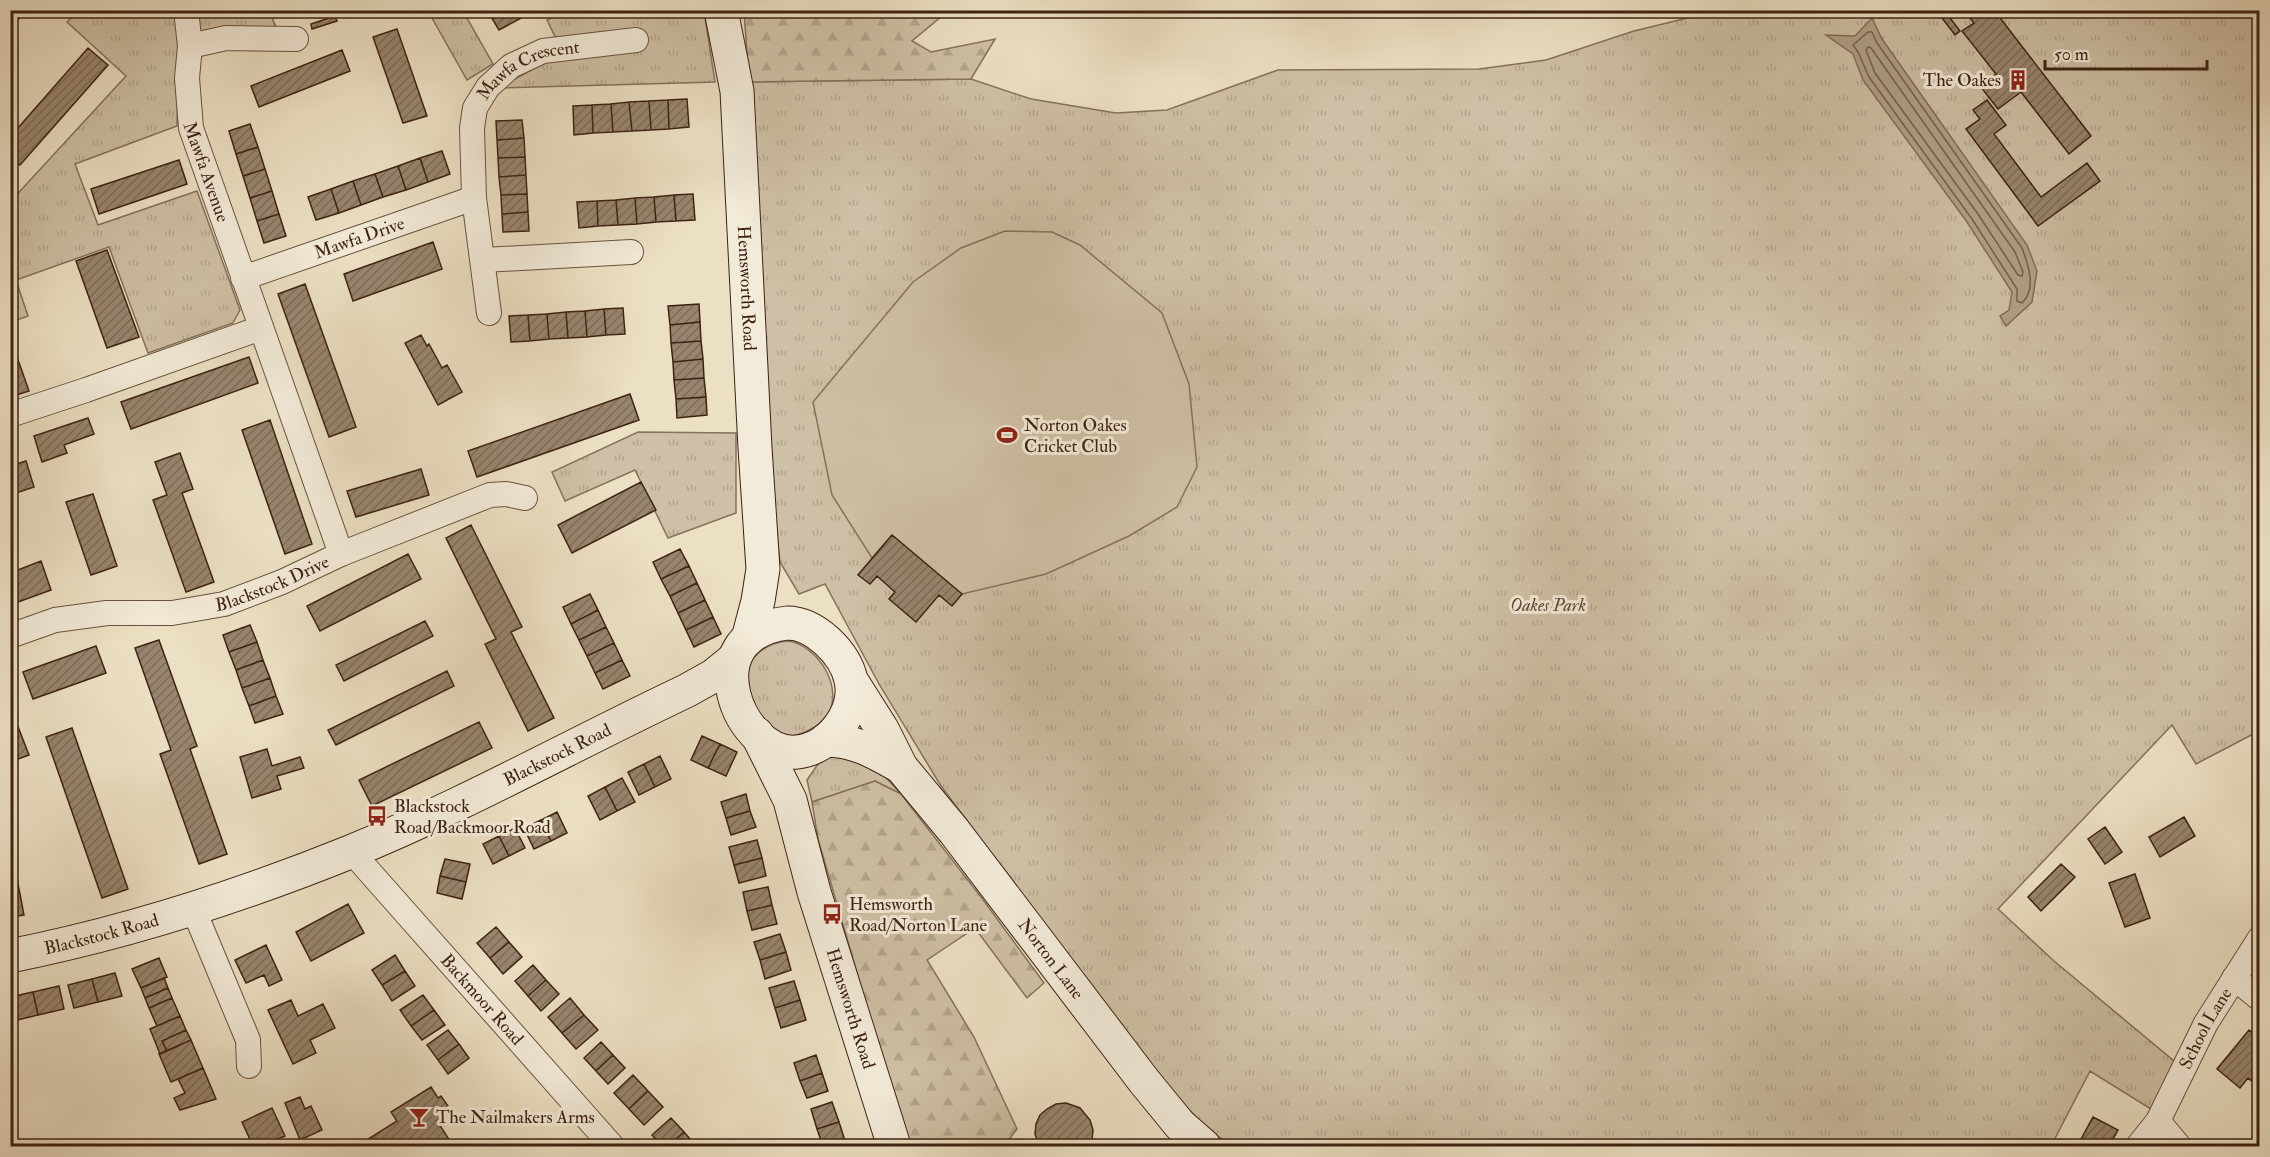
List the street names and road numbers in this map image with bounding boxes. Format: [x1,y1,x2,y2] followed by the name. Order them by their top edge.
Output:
[472,36,581,104] street label: Mawfa Crescent
[178,119,234,226] street label: Mawfa Avenue
[311,212,408,264] street label: Mawfa Drive
[732,225,761,352] street label: Hemsworth Road
[214,550,333,617] street label: Blackstock Drive
[500,718,615,792] street label: Blackstock Road
[42,909,162,960] street label: Blackstock Road
[1013,914,1089,1005] street label: Norton Lane
[820,945,880,1072] street label: Hemsworth Road
[435,949,528,1050] street label: Backmoor Road
[2174,983,2238,1073] street label: School Lane

